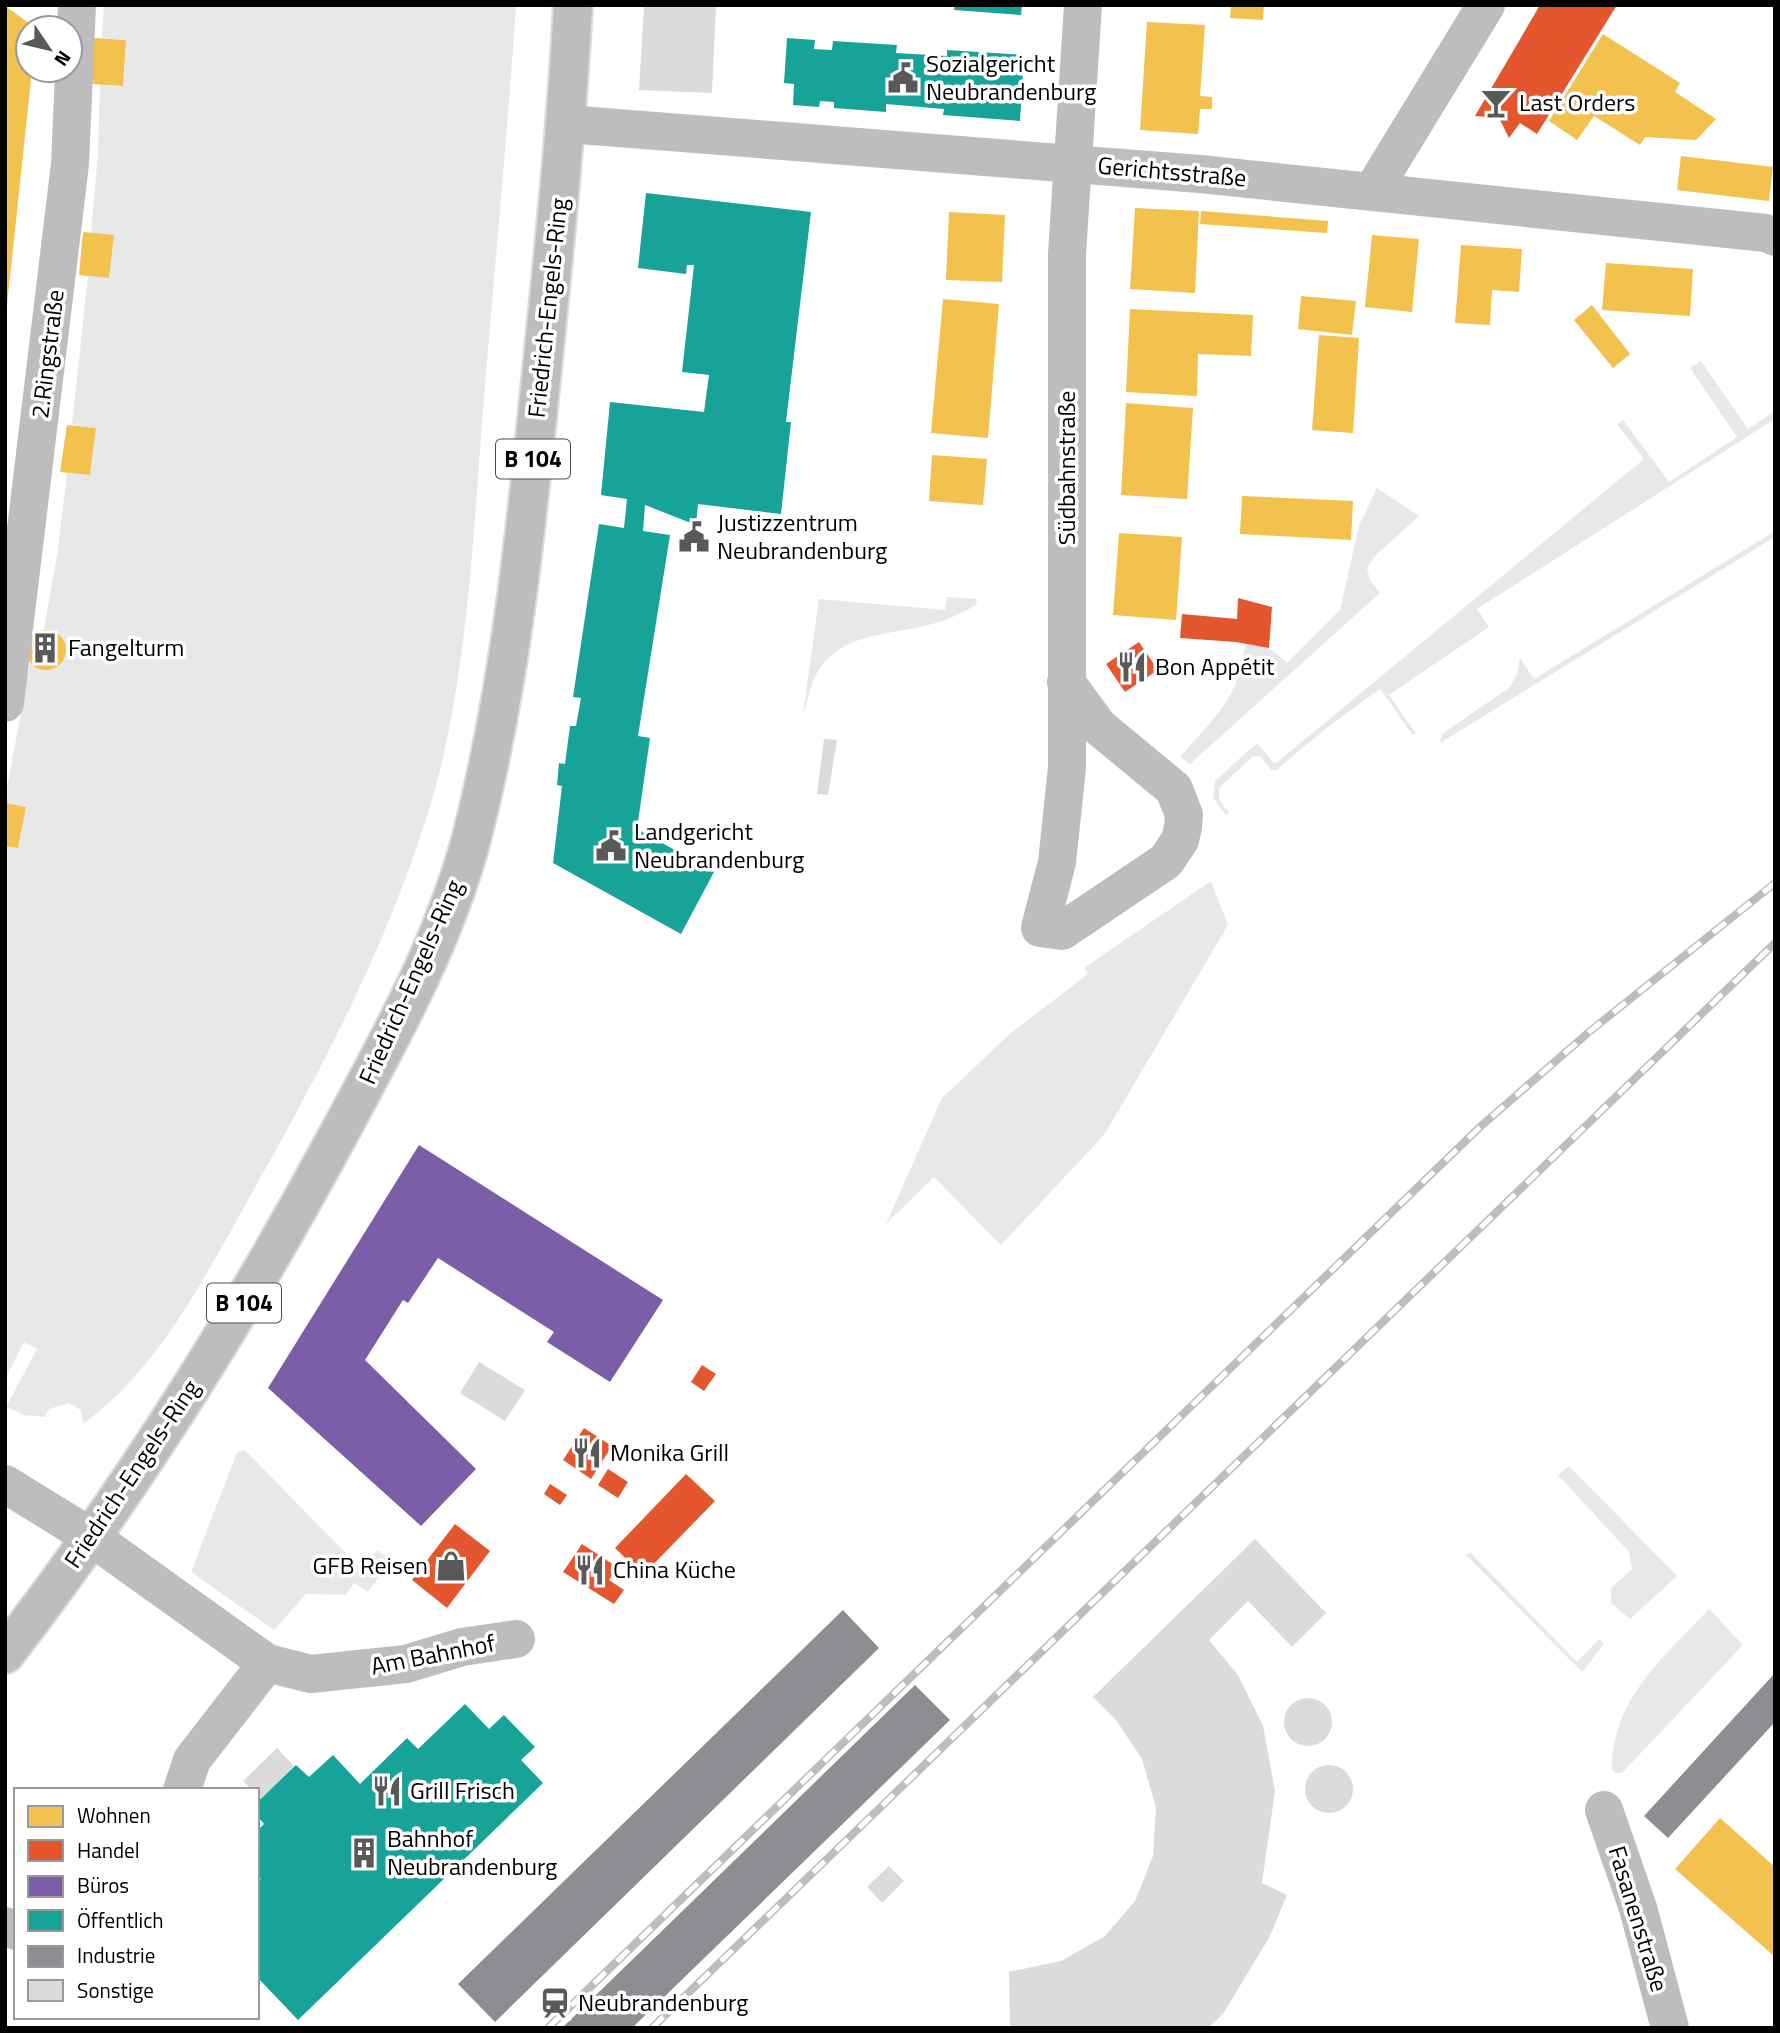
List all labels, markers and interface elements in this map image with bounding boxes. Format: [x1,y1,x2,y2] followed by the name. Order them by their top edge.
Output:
[14,14,84,84] north arrow
[48,45,79,73] text: N
[926,45,1096,109] place label: Sozialgericht Neubrandenburg
[886,61,920,95] public building icon: Sozialgericht Neubrandenburg
[1519,84,1636,120] place label: Last Orders
[1479,86,1513,120] bar icon: Last Orders
[1096,147,1248,195] street label: Gerichtsstraße
[518,196,576,420] street label: Friedrich-Engels-Ring
[21,287,73,420] street label: 2.Ringstraße
[1048,391,1084,545] street label: Südbahnstraße
[496,440,570,478] road number: B 104
[717,504,887,568] place label: Justizzentrum Neubrandenburg
[677,520,711,554] public building icon: Justizzentrum Neubrandenburg
[68,629,184,665] place label: Fangelturm
[28,631,62,665] building icon: Fangelturm
[1155,648,1275,684] place label: Bon Appétit
[1115,650,1149,684] restaurant icon: Bon Appétit
[634,813,804,877] place label: Landgericht Neubrandenburg
[594,829,628,863] public building icon: Landgericht Neubrandenburg
[349,873,471,1090] street label: Friedrich-Engels-Ring
[207,1284,281,1322] road number: B 104
[55,1372,208,1575] street label: Friedrich-Engels-Ring
[610,1434,729,1470] place label: Monika Grill
[570,1436,604,1470] restaurant icon: Monika Grill
[312,1547,428,1583] place label: GFB Reisen
[434,1549,468,1583] shop icon: GFB Reisen
[613,1551,736,1587] place label: China Küche
[573,1553,607,1587] restaurant icon: China Küche
[368,1624,498,1684] street label: Am Bahnhof
[410,1772,515,1808] place label: Grill Frisch
[370,1774,404,1808] restaurant icon: Grill Frisch
[14,1788,259,2019] legend
[77,1799,151,1831] text: Wohnen
[387,1820,557,1884] place label: Bahnhof Neubrandenburg
[77,1834,140,1866] text: Handel
[347,1836,381,1870] building icon: Bahnhof Neubrandenburg
[1600,1841,1678,1996] street label: Fasanenstraße
[77,1869,129,1901] text: Büros
[77,1904,164,1936] text: Öffentlich
[77,1939,155,1971] text: Industrie
[77,1974,154,2006] text: Sonstige
[578,1984,748,2020] place label: Neubrandenburg
[538,1986,572,2020] station icon: Neubrandenburg

